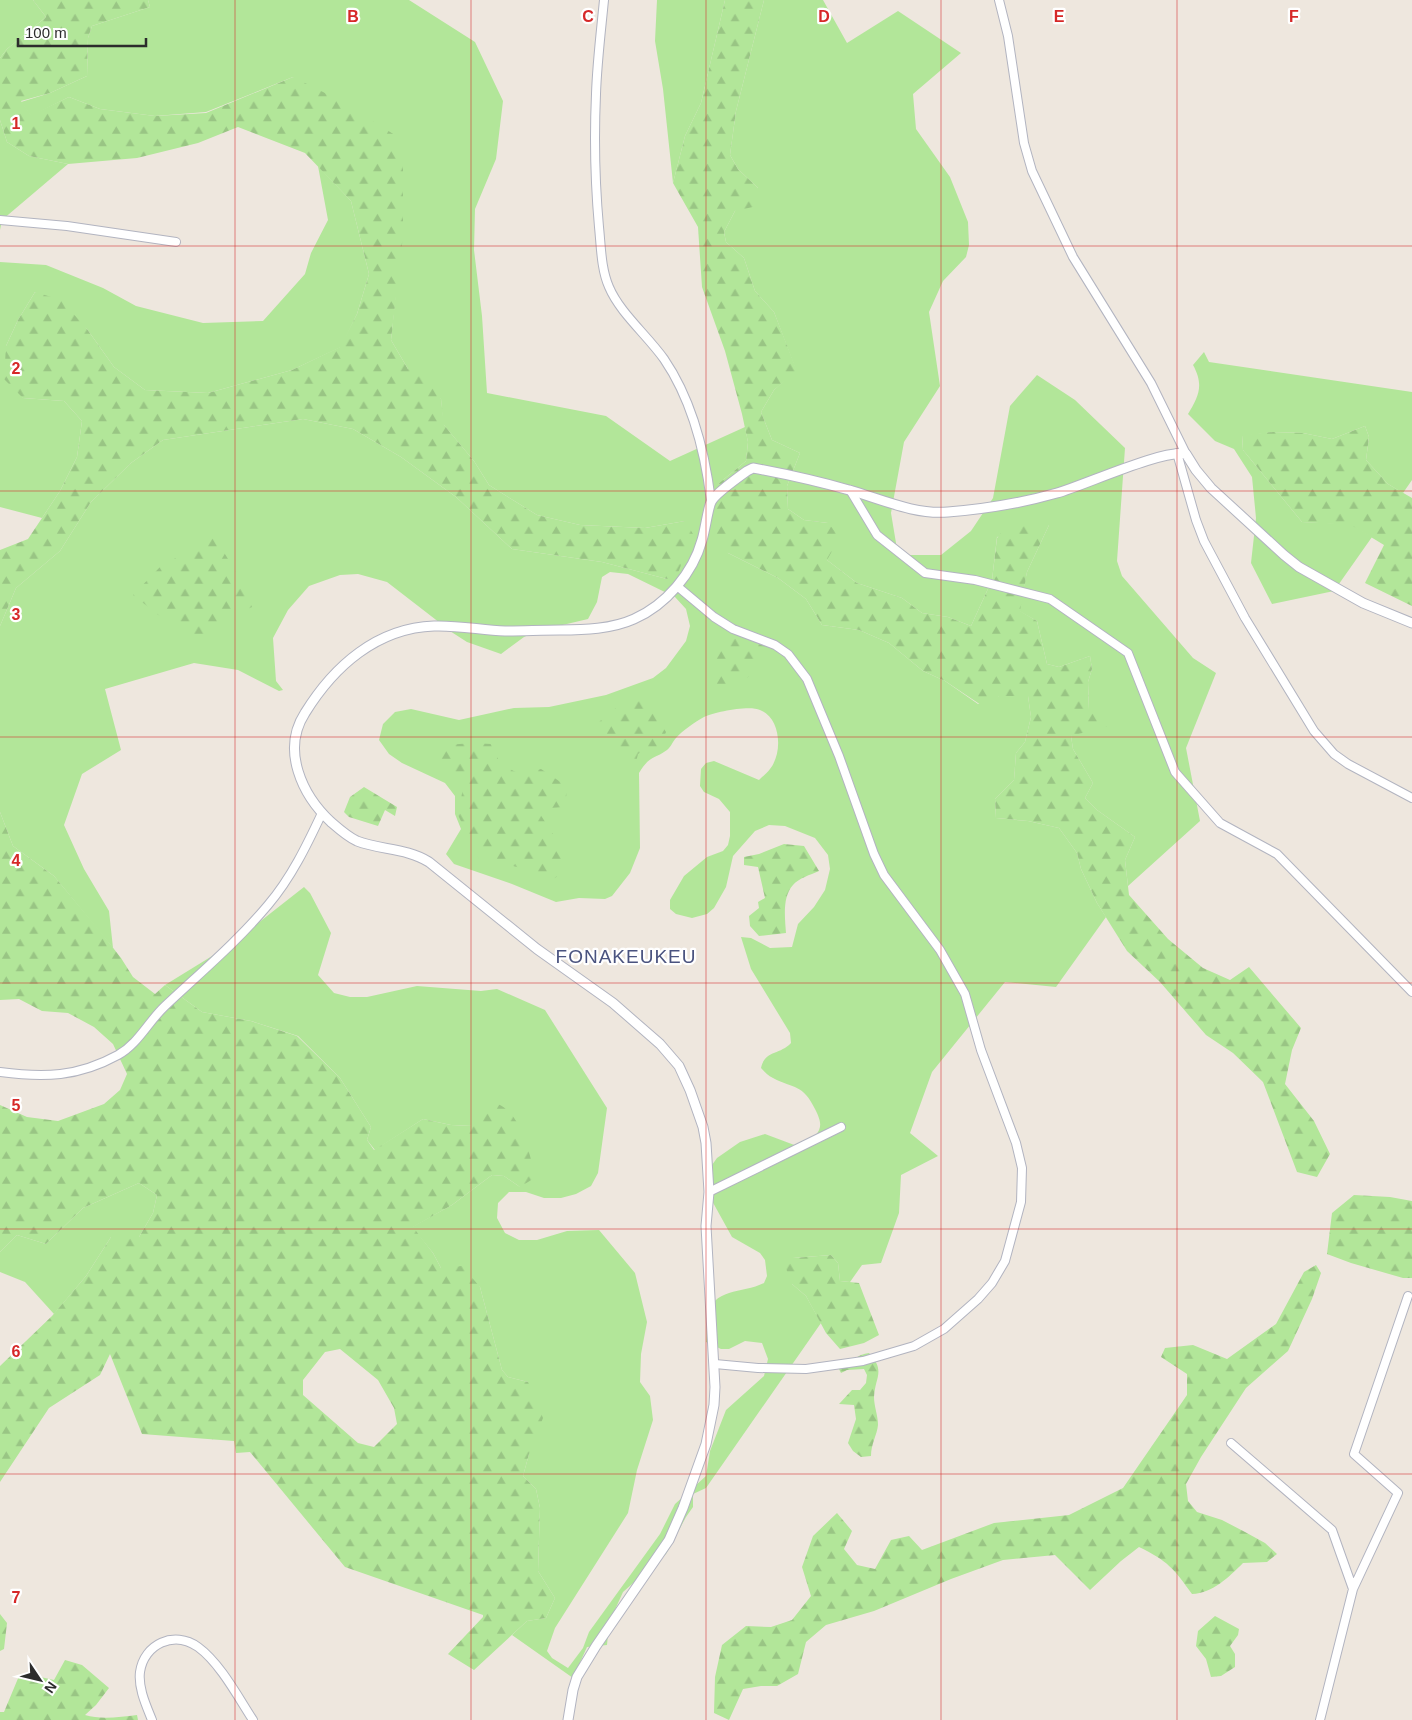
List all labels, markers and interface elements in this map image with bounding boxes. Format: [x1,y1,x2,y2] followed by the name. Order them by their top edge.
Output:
[347,8,359,25] text: B
[582,8,594,25] text: C
[818,8,830,25] text: D
[1054,8,1065,25] text: E
[1289,8,1299,25] text: F
[18,15,145,47] scale bar
[25,24,67,41] text: 100 m
[12,115,21,132] text: 1
[12,360,21,377] text: 2
[12,606,21,623] text: 3
[12,852,21,869] text: 4
[556,946,696,967] district label: FONAKEUKEU
[12,1097,21,1114] text: 5
[12,1343,21,1360] text: 6
[12,1589,21,1606] text: 7
[15,1655,65,1705] north arrow
[41,1679,60,1696] text: N

